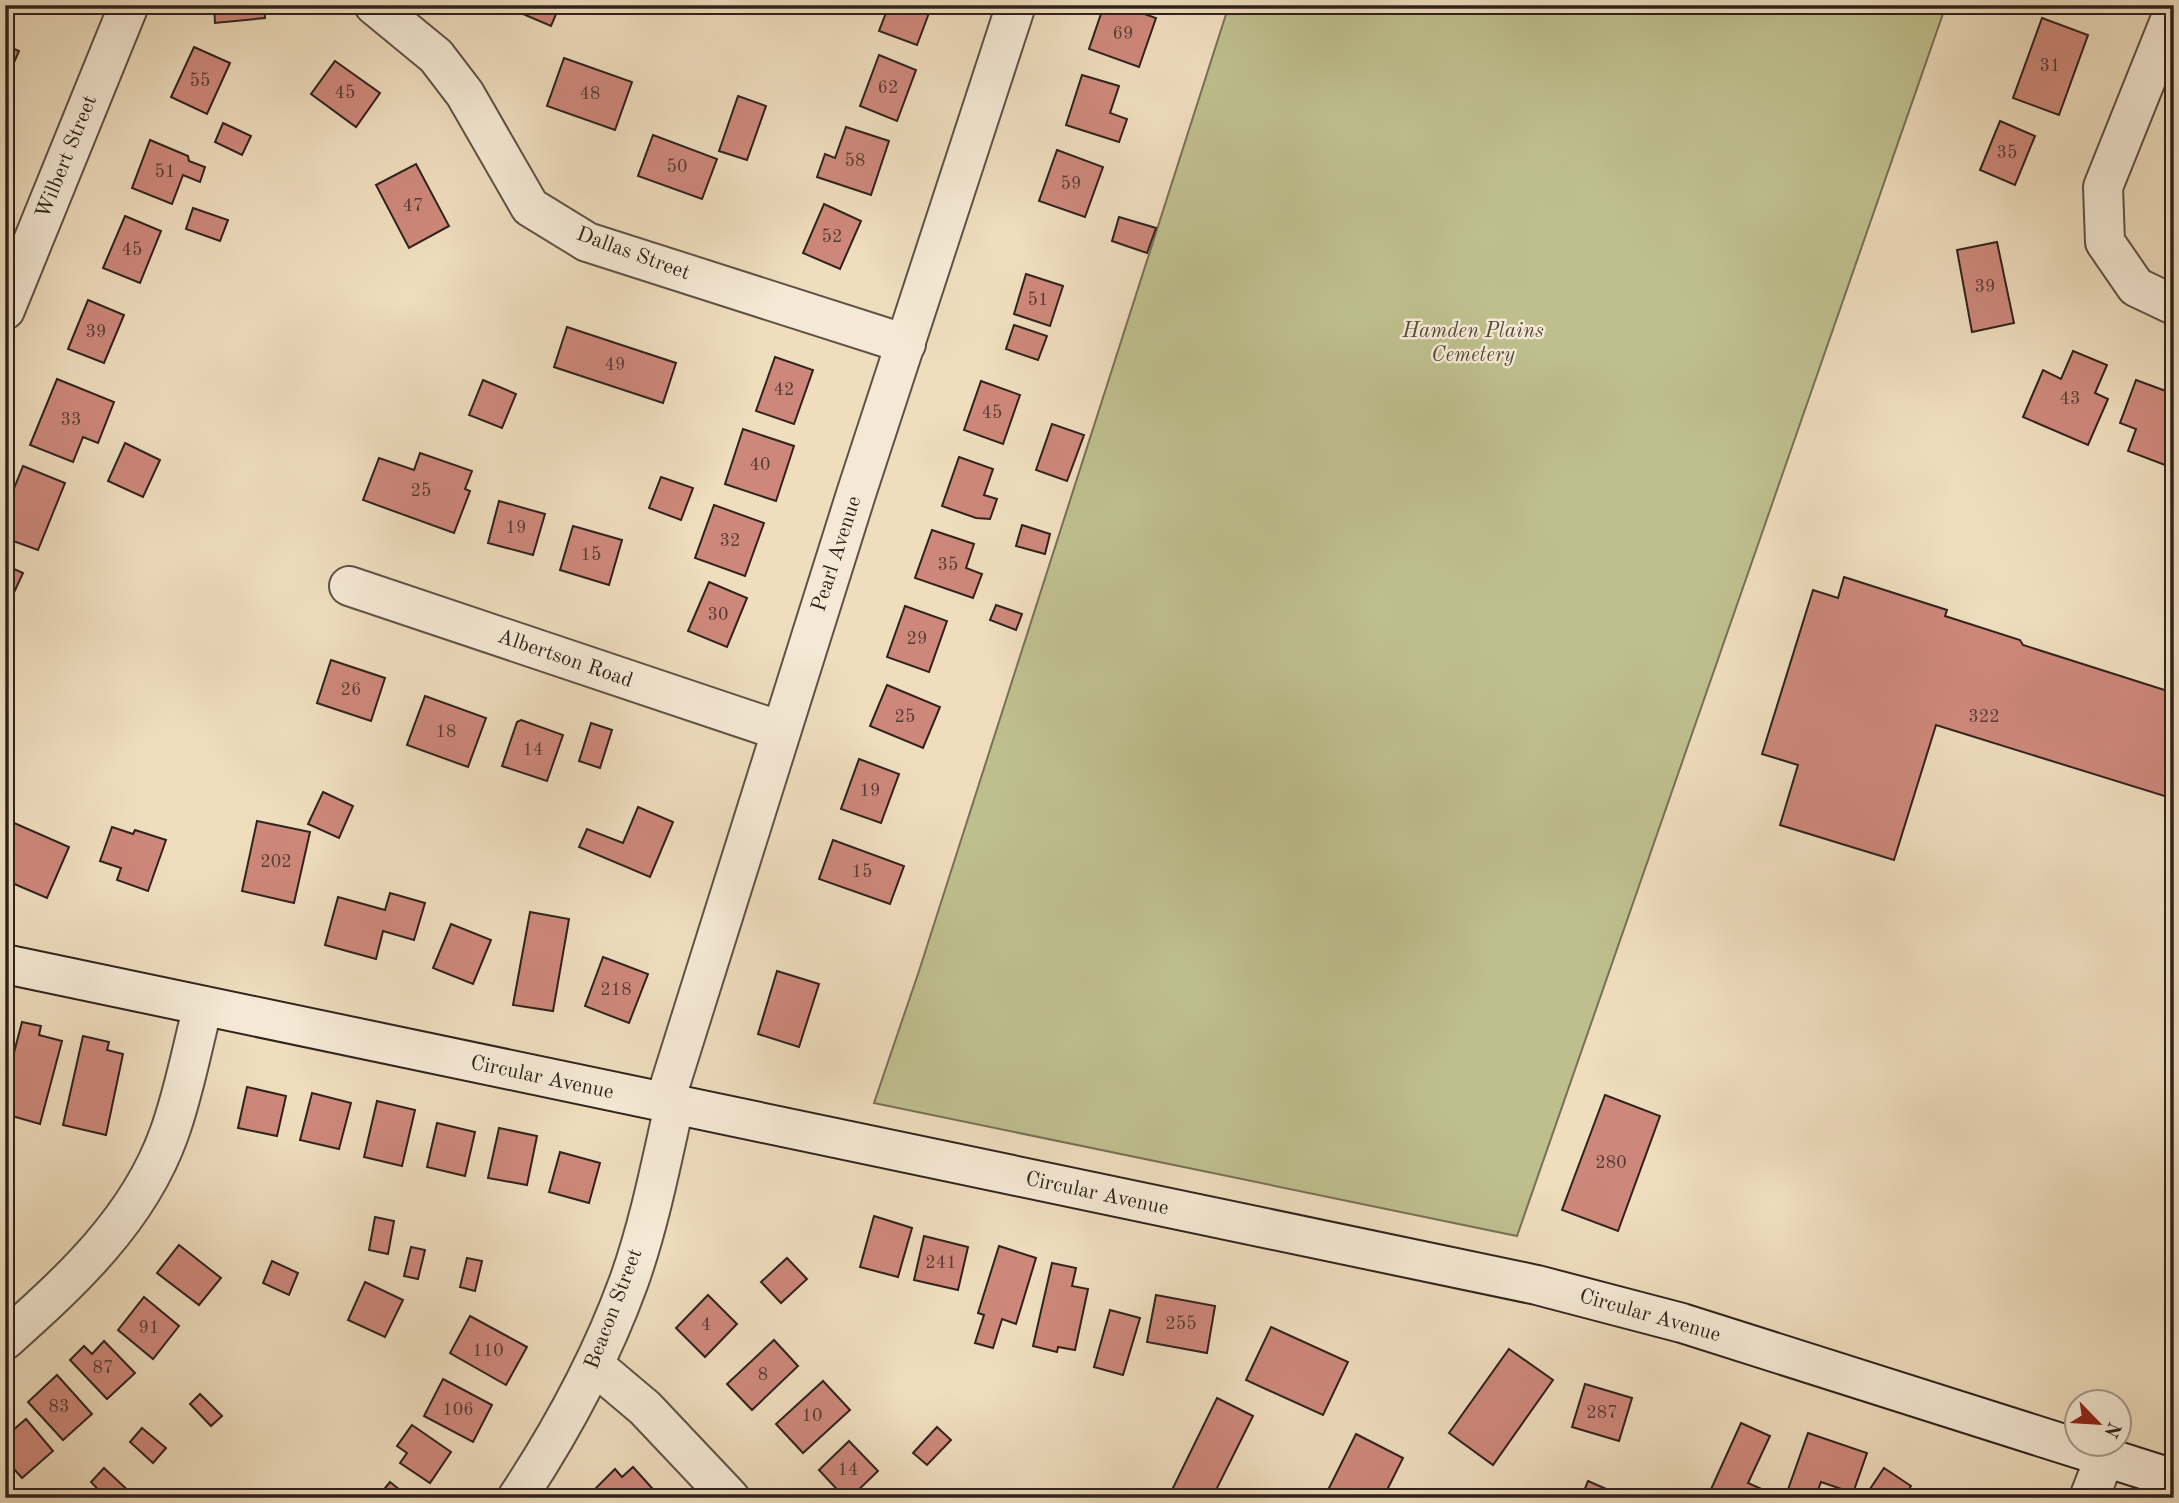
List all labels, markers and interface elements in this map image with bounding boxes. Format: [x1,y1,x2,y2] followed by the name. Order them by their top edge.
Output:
[1113,25,1133,43] house number: 69
[2040,57,2060,75] house number: 31
[190,72,210,90] house number: 55
[878,79,898,97] house number: 62
[335,84,355,102] house number: 45
[580,85,600,103] house number: 48
[33,92,101,222] street label: Wilbert Street
[1997,144,2017,162] house number: 35
[845,152,865,170] house number: 58
[667,158,687,176] house number: 50
[155,163,175,181] house number: 51
[1061,175,1081,193] house number: 59
[403,197,423,215] house number: 47
[573,224,693,284] street label: Dallas Street
[822,228,842,246] house number: 52
[122,241,142,259] house number: 45
[1975,278,1995,296] house number: 39
[1028,291,1048,309] house number: 51
[1401,321,1544,366] park label: Hamden Plains Cemetery
[86,323,106,341] house number: 39
[605,356,625,374] house number: 49
[774,381,794,399] house number: 42
[2060,390,2080,408] house number: 43
[982,404,1002,422] house number: 45
[61,411,81,429] house number: 33
[750,456,770,474] house number: 40
[411,482,431,500] house number: 25
[808,494,866,614] street label: Pearl Avenue
[506,519,526,537] house number: 19
[720,532,740,550] house number: 32
[581,546,601,564] house number: 15
[938,556,958,574] house number: 35
[708,606,728,624] house number: 30
[495,626,635,692] street label: Albertson Road
[907,630,927,648] house number: 29
[341,681,361,699] house number: 26
[895,708,915,726] house number: 25
[1968,708,2000,726] house number: 322
[436,723,456,741] house number: 18
[523,741,543,759] house number: 14
[860,782,880,800] house number: 19
[260,853,292,871] house number: 202
[852,863,872,881] house number: 15
[600,981,632,999] house number: 218
[468,1053,616,1103] street label: Circular Avenue
[1595,1154,1627,1172] house number: 280
[1023,1169,1171,1219] street label: Circular Avenue
[581,1246,647,1372] street label: Beacon Street
[925,1254,957,1272] house number: 241
[1577,1286,1723,1346] street label: Circular Avenue
[1165,1315,1197,1333] house number: 255
[701,1316,711,1334] house number: 4
[139,1319,159,1337] house number: 91
[472,1342,504,1360] house number: 110
[93,1359,113,1377] house number: 87
[758,1366,768,1384] house number: 8
[2064,1388,2134,1458] north arrow
[49,1398,69,1416] house number: 83
[442,1401,474,1419] house number: 106
[1586,1404,1618,1422] house number: 287
[802,1407,822,1425] house number: 10
[2099,1419,2123,1440] text: N
[838,1461,858,1479] house number: 14

